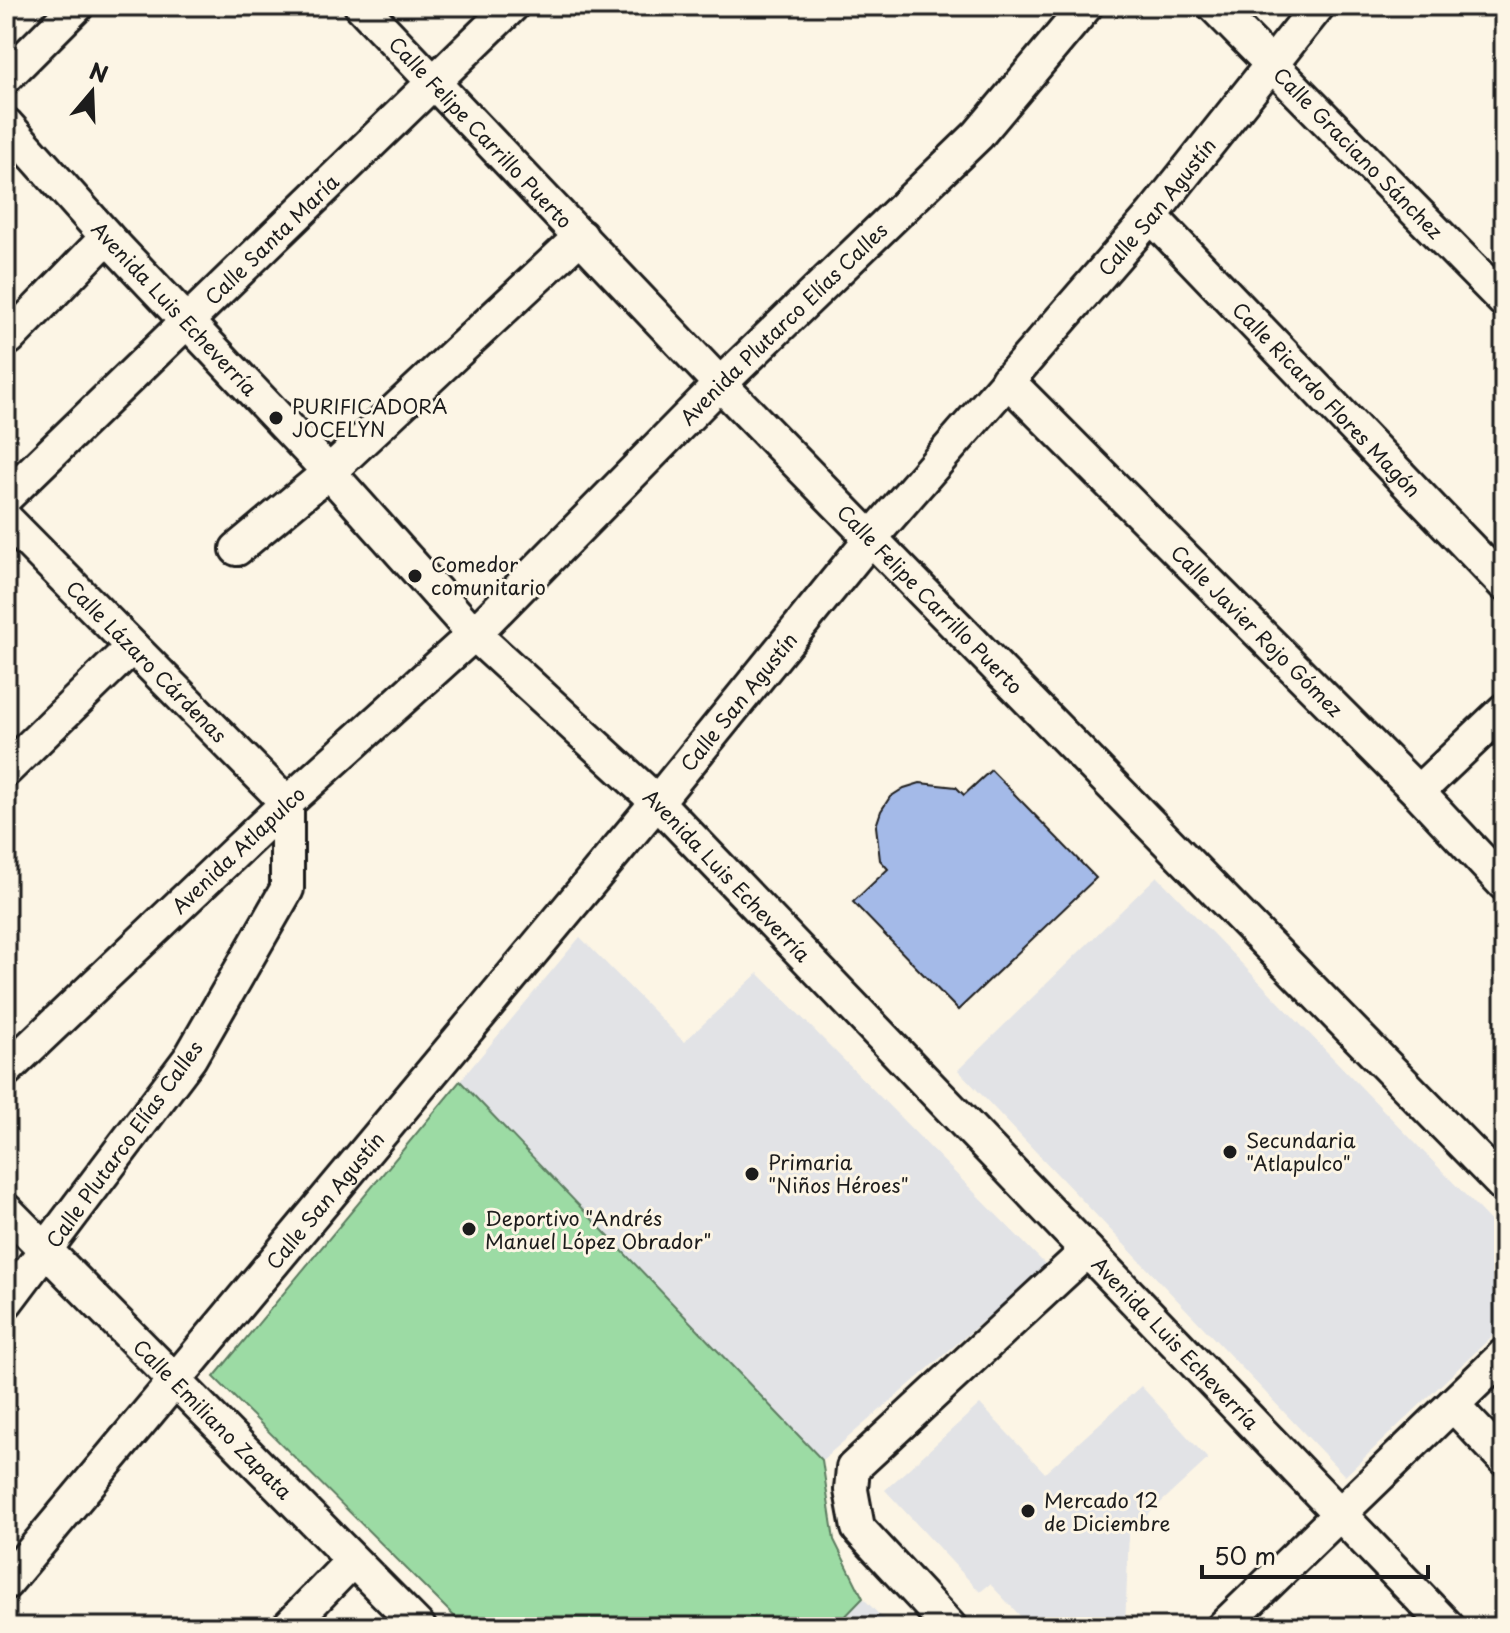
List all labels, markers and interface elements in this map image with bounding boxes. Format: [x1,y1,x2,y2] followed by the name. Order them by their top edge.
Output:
[382,29,579,235] street label: Calle Felipe Carrillo Puerto
[52,52,132,132] north arrow
[85,53,113,90] text: N
[1267,60,1450,246] street label: Calle Graciano Sánchez
[1091,131,1223,282] street label: Calle San Agustín
[198,167,346,312] street label: Calle Santa María
[85,215,265,403] street label: Avenida Luis Echeverría
[673,215,894,432] street label: Avenida Plutarco Elías Calles
[1226,295,1428,504] street label: Calle Ricardo Flores Magón
[292,391,447,444] place label: PURIFICADORA JOCELYN
[267,409,285,427] marker: PURIFICADORA JOCELYN
[830,497,1030,701] street label: Calle Felipe Carrillo Puerto
[1164,538,1350,723] street label: Calle Javier Rojo Gómez
[431,549,546,602] place label: Comedor comunitario
[406,567,424,585] marker: Comedor comunitario
[59,573,234,749] street label: Calle Lázaro Cárdenas
[673,626,804,778] street label: Calle San Agustín
[165,779,311,920] street label: Avenida Atlapulco
[637,782,818,969] street label: Avenida Luis Echeverría
[38,1034,210,1254] street label: Calle Plutarco Elías Calles
[259,1125,391,1276] street label: Calle San Agustín
[1246,1125,1356,1178] place label: Secundaria "Atlapulco"
[1221,1143,1239,1161] marker: Secundaria "Atlapulco"
[768,1147,909,1200] place label: Primaria "Niños Héroes"
[743,1165,761,1183] marker: Primaria "Niños Héroes"
[485,1203,711,1256] place label: Deportivo "Andrés Manuel López Obrador"
[460,1220,478,1238] marker: Deportivo "Andrés Manuel López Obrador"
[1085,1249,1266,1437] street label: Avenida Luis Echeverría
[127,1332,299,1506] street label: Calle Emiliano Zapata
[1044,1485,1171,1538] place label: Mercado 12 de Diciembre
[1019,1502,1037,1520] marker: Mercado 12 de Diciembre
[1202,1529,1428,1579] scale bar
[1214,1537,1276,1573] text: 50 m

